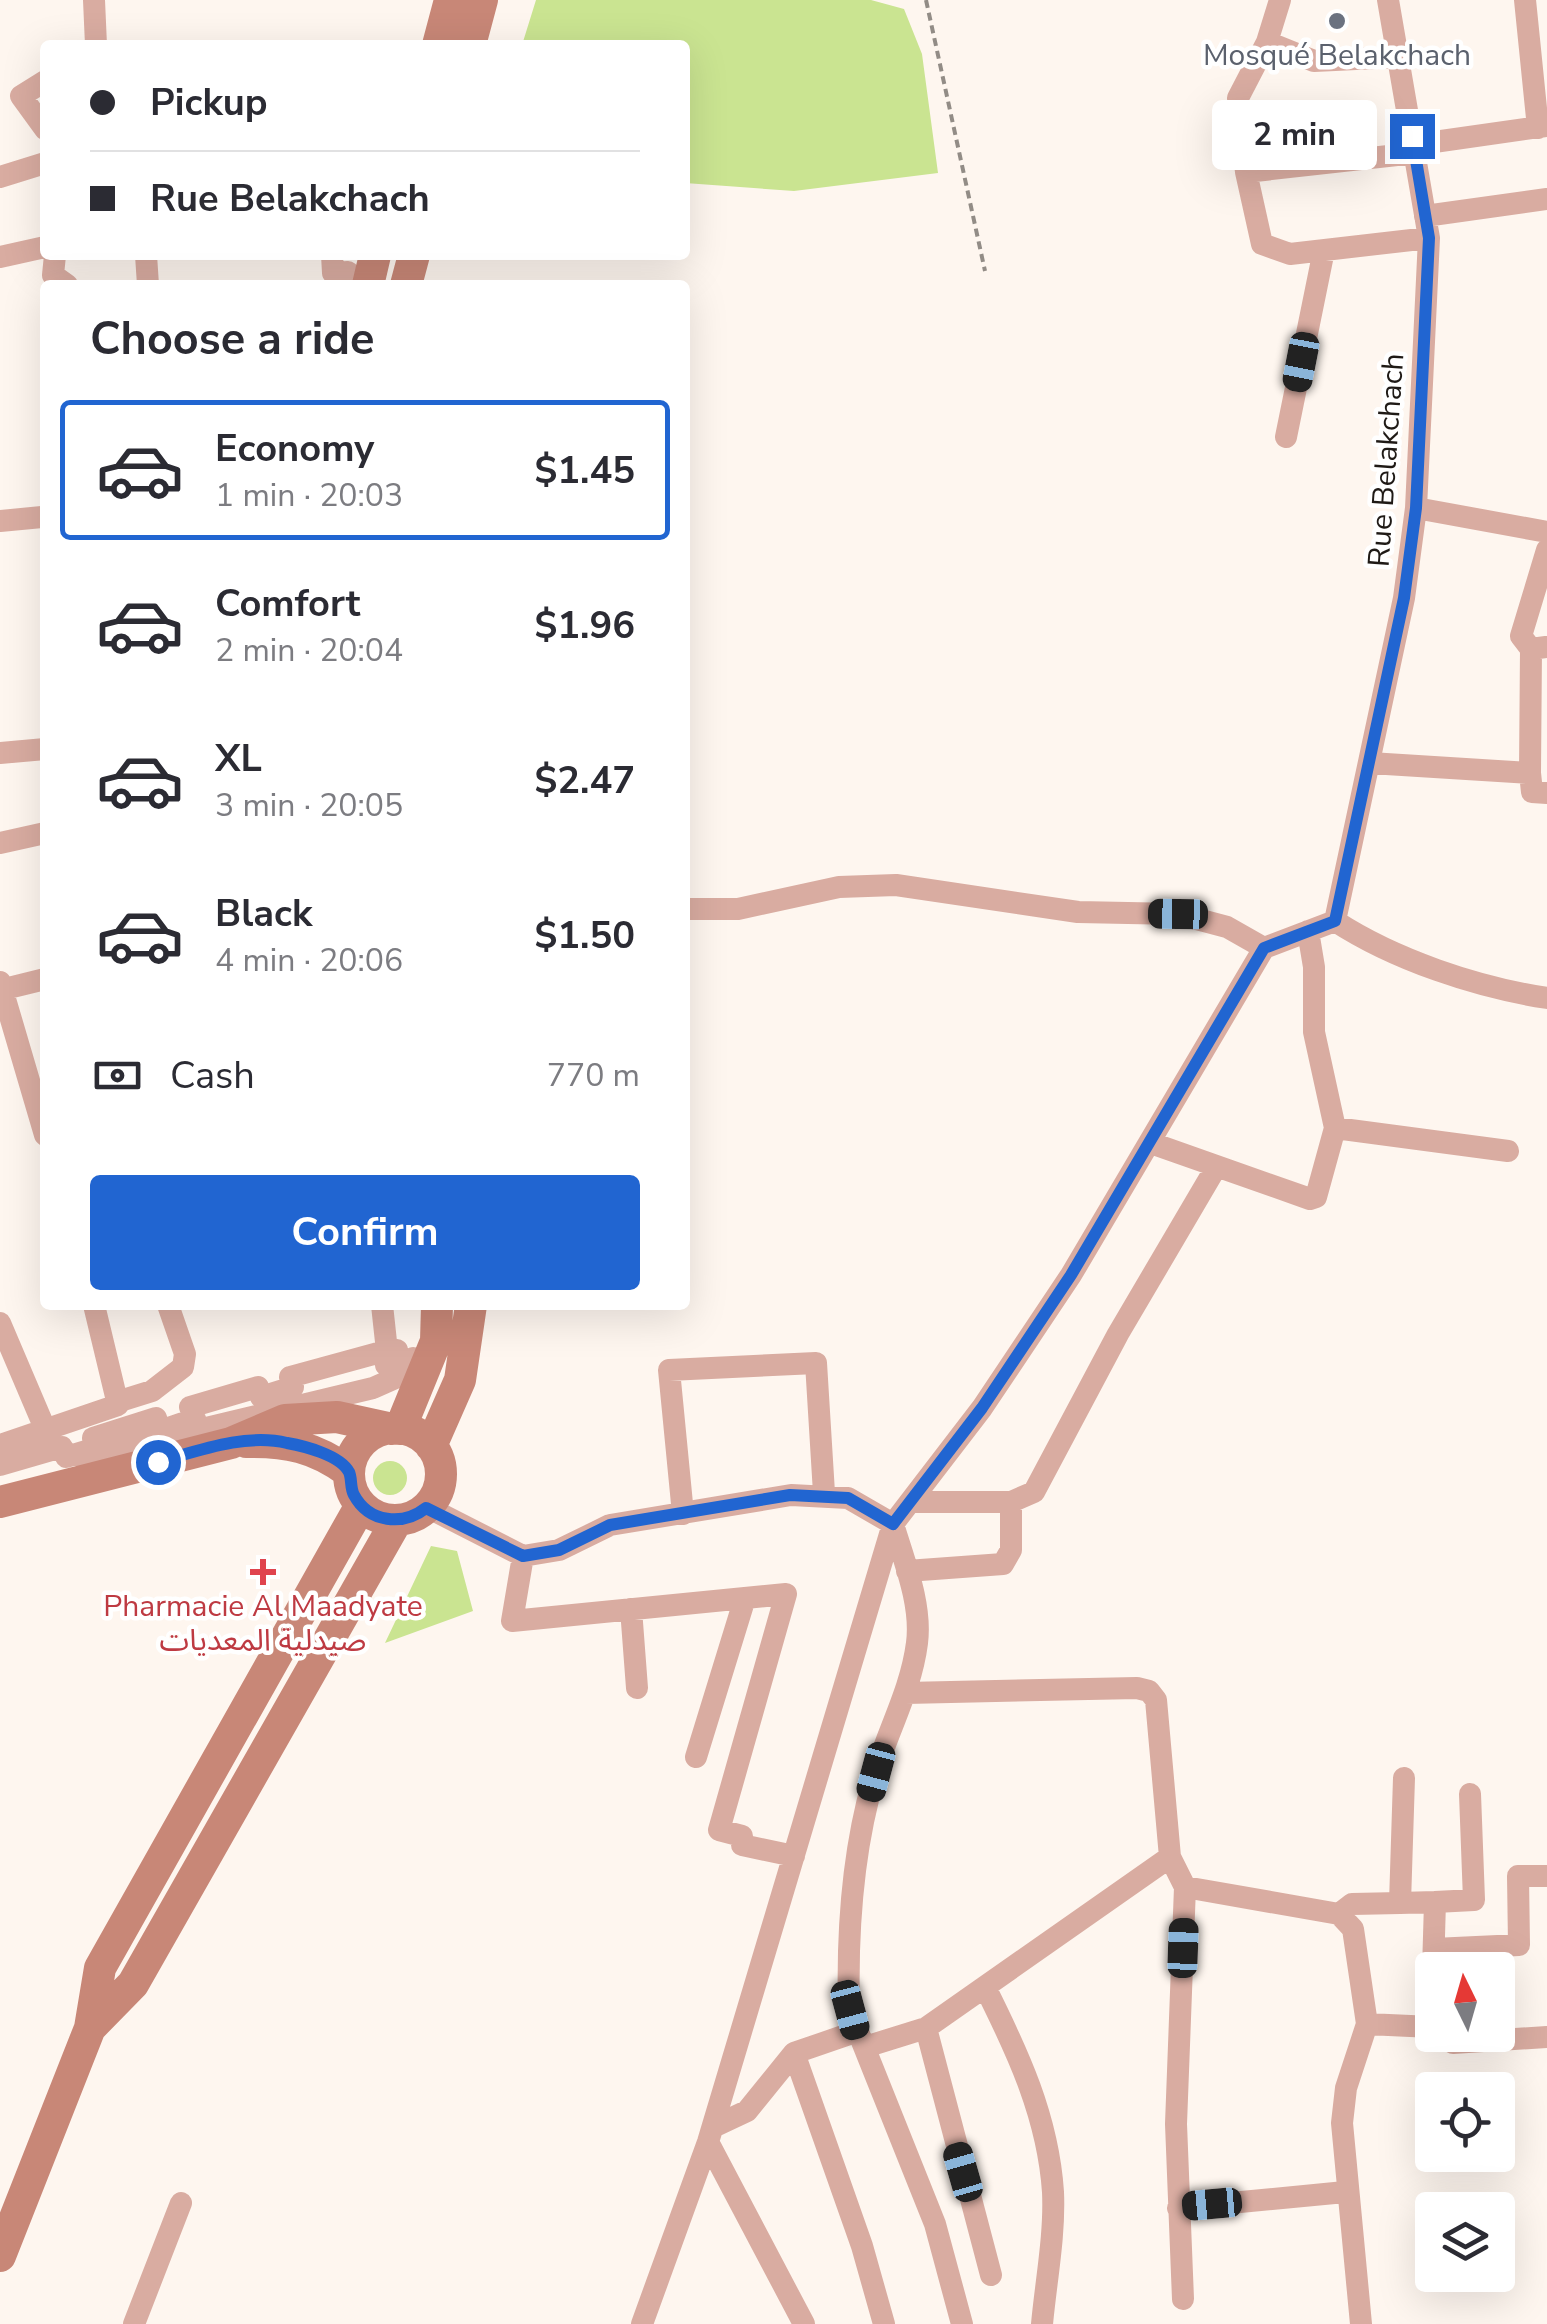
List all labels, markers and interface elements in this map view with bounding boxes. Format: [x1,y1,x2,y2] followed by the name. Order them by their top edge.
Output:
[1326,10,1348,32] marker: Mosqué Belakchach
[1203,35,1471,76] place label: Mosqué Belakchach
[150,77,268,128] text: Pickup
[1212,101,1377,171] callout: 2 min
[1253,113,1336,156] text: 2 min
[1390,114,1435,159] route end
[150,173,430,224] text: Rue Belakchach
[90,309,375,370] text: Choose a ride
[1281,330,1321,394] car
[1359,352,1414,568] street label: Rue Belakchach
[215,423,374,474] text: Economy
[95,425,185,515] icon: car
[534,445,635,496] text: $1.45
[215,474,403,517] text: 1 min · 20:03
[215,578,360,629] text: Comfort
[95,580,185,670] icon: car
[534,600,635,651] text: $1.96
[215,629,403,672] text: 2 min · 20:04
[215,733,262,784] text: XL
[95,735,185,825] icon: car
[534,755,635,806] text: $2.47
[215,784,403,827] text: 3 min · 20:05
[215,888,312,939] text: Black
[95,890,185,980] icon: car
[1148,898,1208,930] car
[534,910,635,961] text: $1.50
[215,939,403,982] text: 4 min · 20:06
[90,1048,145,1103] icon: cash
[170,1050,255,1101] text: Cash
[547,1054,640,1097] text: 770 m
[90,1175,640,1290] button: Confirm
[136,1440,181,1485] route start
[252,1561,274,1583] marker: Pharmacie Al Maadyate صيدلية المعديات
[103,1586,423,1661] place label: Pharmacie Al Maadyate صيدلية المعديات
[854,1739,898,1805] car
[1167,1917,1199,1979] car
[1415,1952,1515,2052] north arrow
[1415,1952,1515,2292] map controls
[828,1977,872,2043] car
[1415,2072,1515,2172] button: locate
[940,2139,986,2205] car
[1181,2186,1243,2222] car
[1415,2192,1515,2292] button: layers

